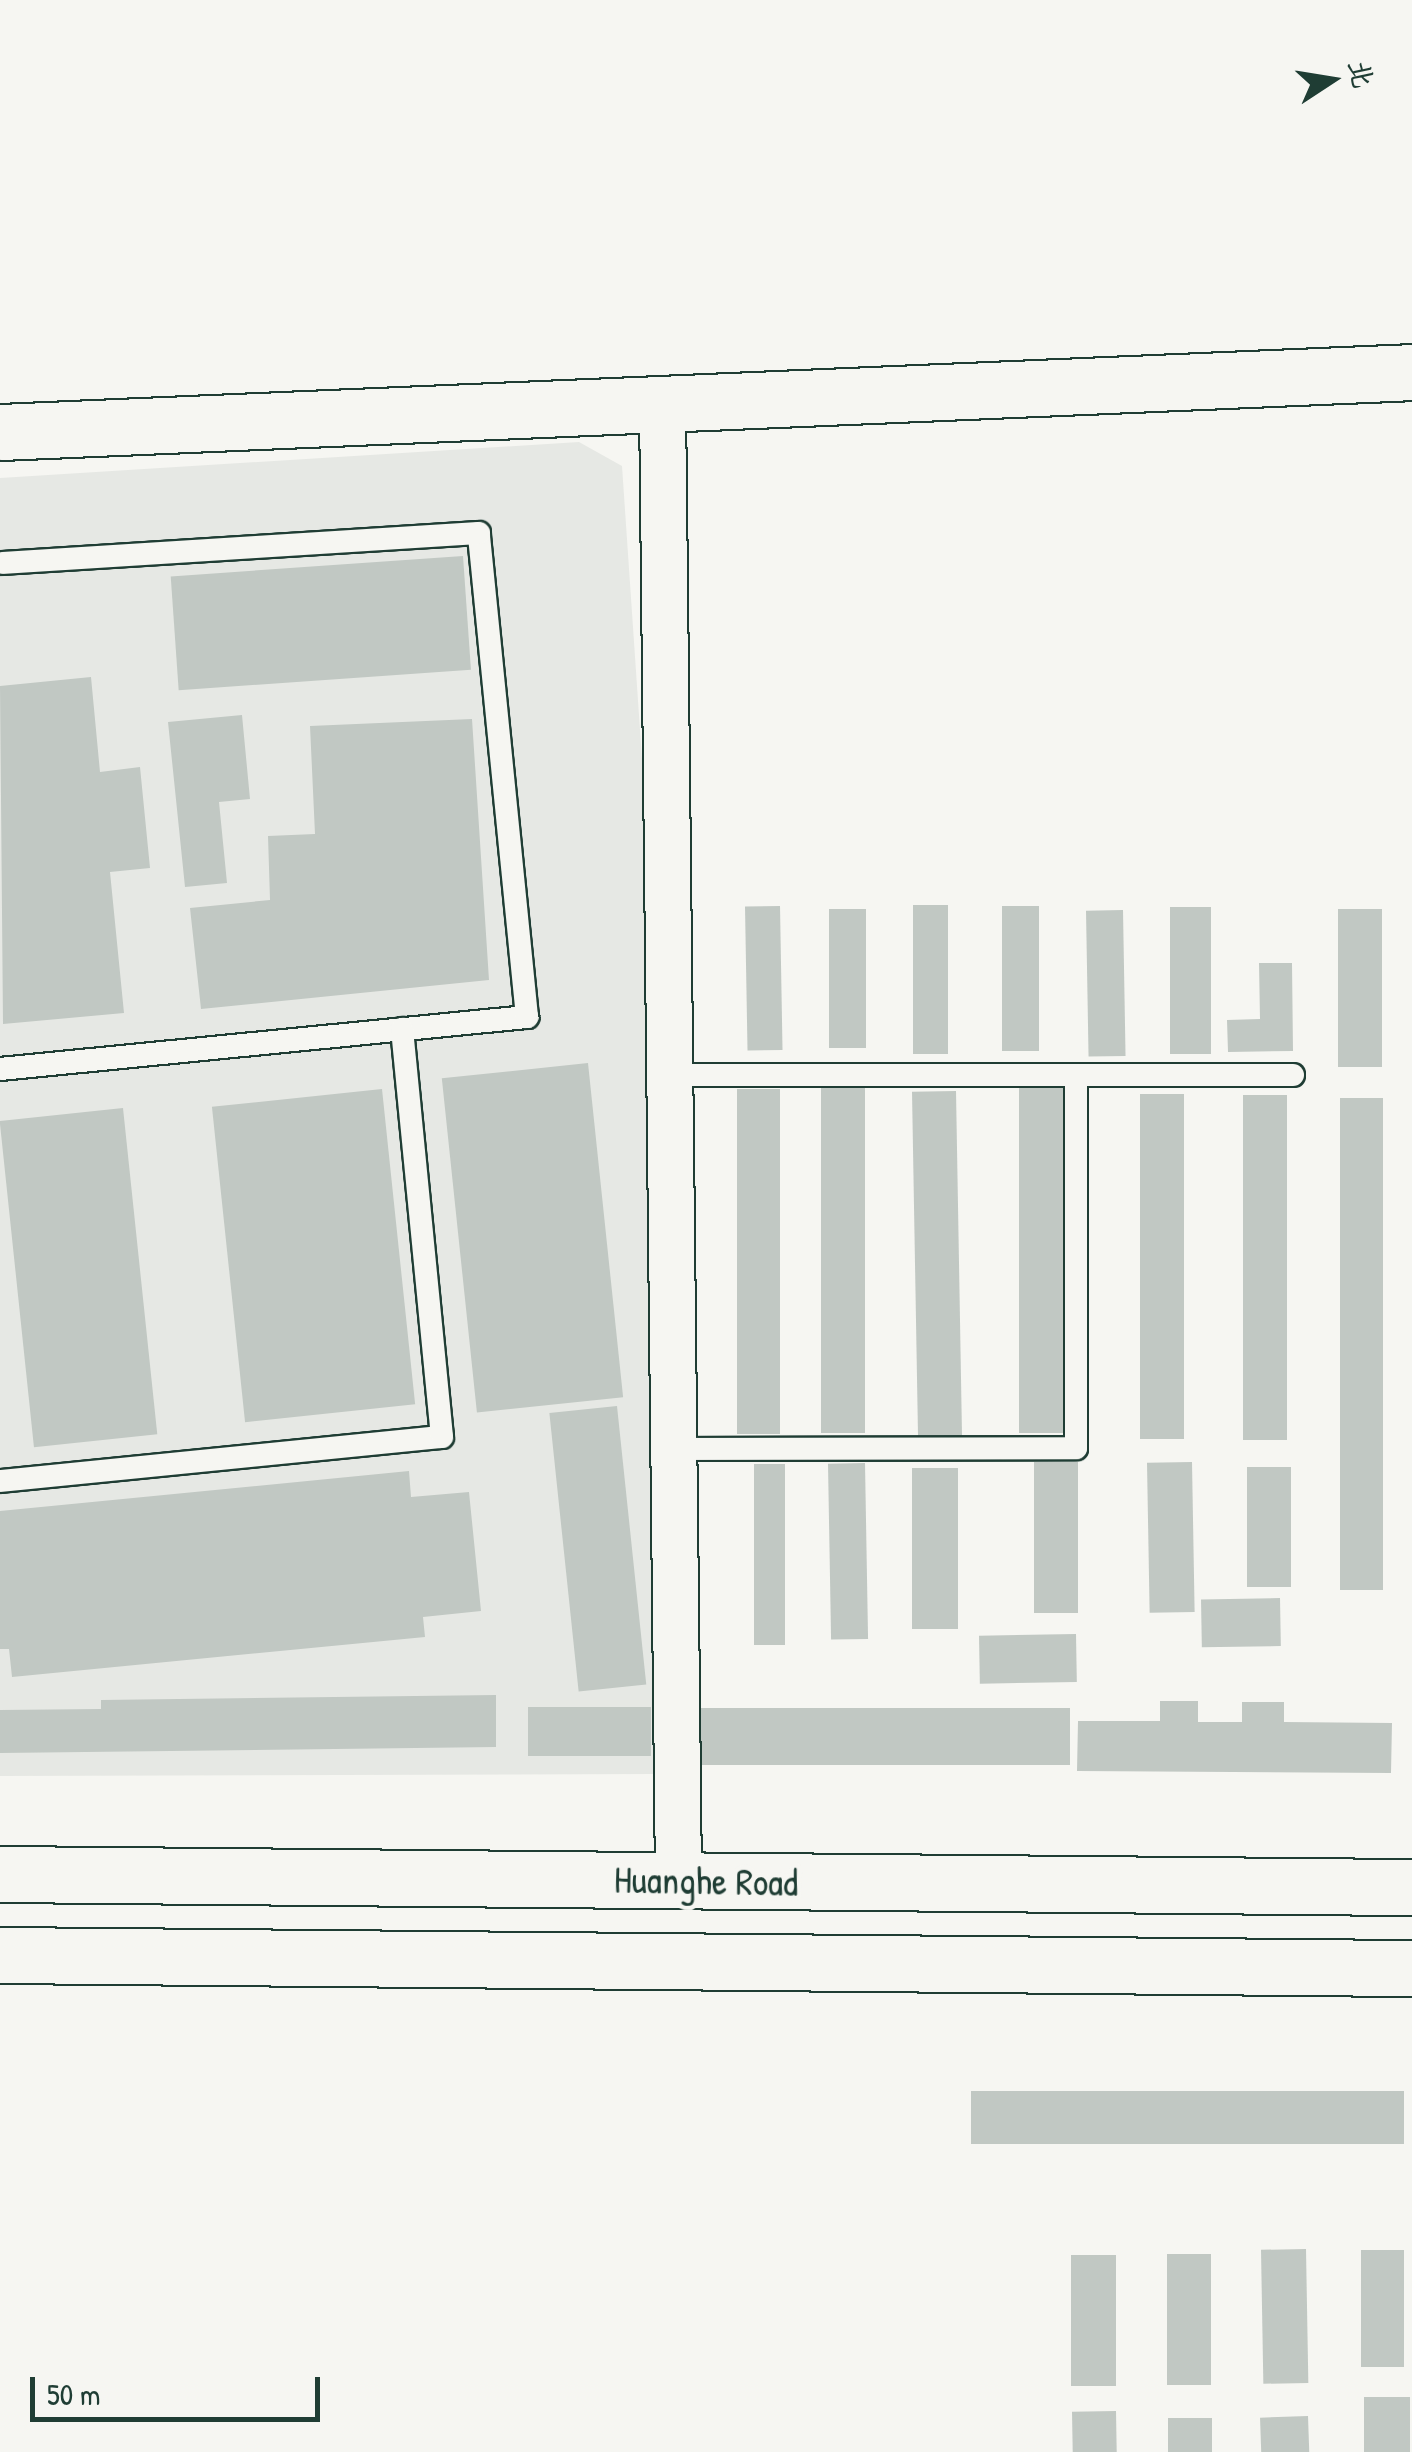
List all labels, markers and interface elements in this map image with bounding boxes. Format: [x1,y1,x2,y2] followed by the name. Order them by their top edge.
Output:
[1282,30,1382,130] north arrow
[1340,56,1383,91] text: 北
[614,1857,798,1905] street label: Huanghe Road
[35,2357,325,2419] scale bar
[47,2374,100,2414] text: 50 m

